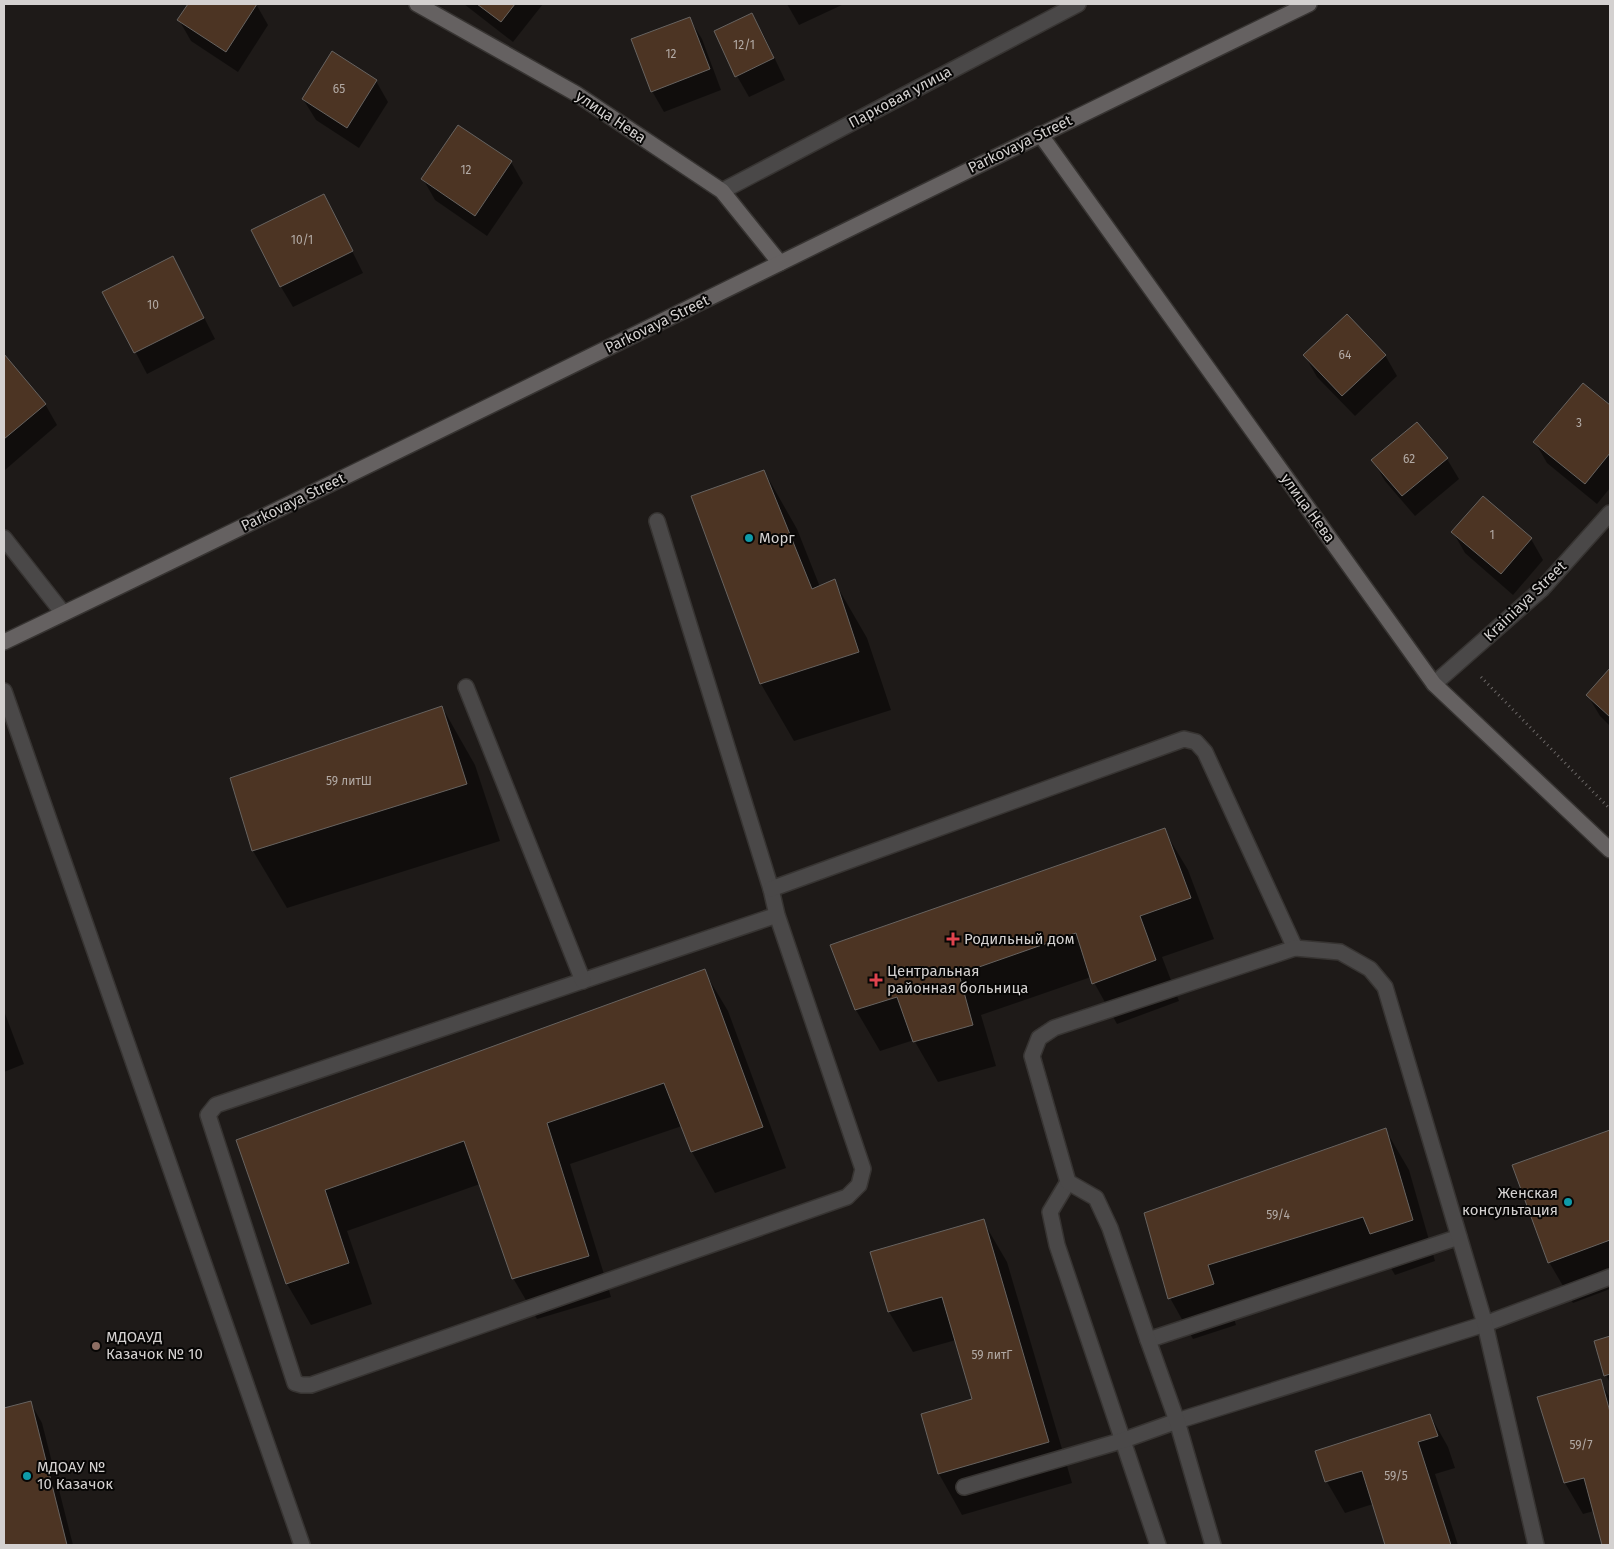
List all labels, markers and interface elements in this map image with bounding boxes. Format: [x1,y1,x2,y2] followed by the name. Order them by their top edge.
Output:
[733,38,755,52] house number: 12/1
[665,47,677,61] house number: 12
[845,62,955,132] street label: Парковая улица
[333,82,345,96] house number: 65
[573,87,649,147] street label: улица Нева
[965,111,1075,177] street label: Parkovaya Street
[460,163,472,177] house number: 12
[291,233,313,247] house number: 10/1
[602,291,712,357] street label: Parkovaya Street
[147,298,159,312] house number: 10
[1339,348,1352,362] house number: 64
[1576,416,1582,430] house number: 3
[1403,452,1415,466] house number: 62
[238,469,348,535] street label: Parkovaya Street
[1277,470,1339,546] street label: улица Нева
[1489,528,1495,542] house number: 1
[759,529,795,547] place label: Морг
[743,532,755,544] marker: Морг
[1480,557,1570,645] street label: Krainiaya Street
[326,774,372,788] house number: 59 литШ
[964,930,1075,948] place label: Родильный дом
[946,932,960,946] marker: Родильный дом
[887,962,1028,997] place label: Центральная районная больница
[869,973,883,987] marker: Центральная районная больница
[1462,1184,1558,1219] place label: Женская консультация
[1562,1196,1574,1208] marker: Женская консультация
[1266,1208,1290,1222] house number: 59/4
[106,1328,203,1363] place label: МДОАУД Казачок № 10
[90,1340,102,1352] marker: МДОАУД Казачок № 10
[972,1348,1012,1362] house number: 59 литГ
[1569,1438,1593,1452] house number: 59/7
[37,1458,113,1493] place label: МДОАУ № 10 Казачок
[1384,1469,1408,1483] house number: 59/5
[21,1470,33,1482] marker: МДОАУ № 10 Казачок

